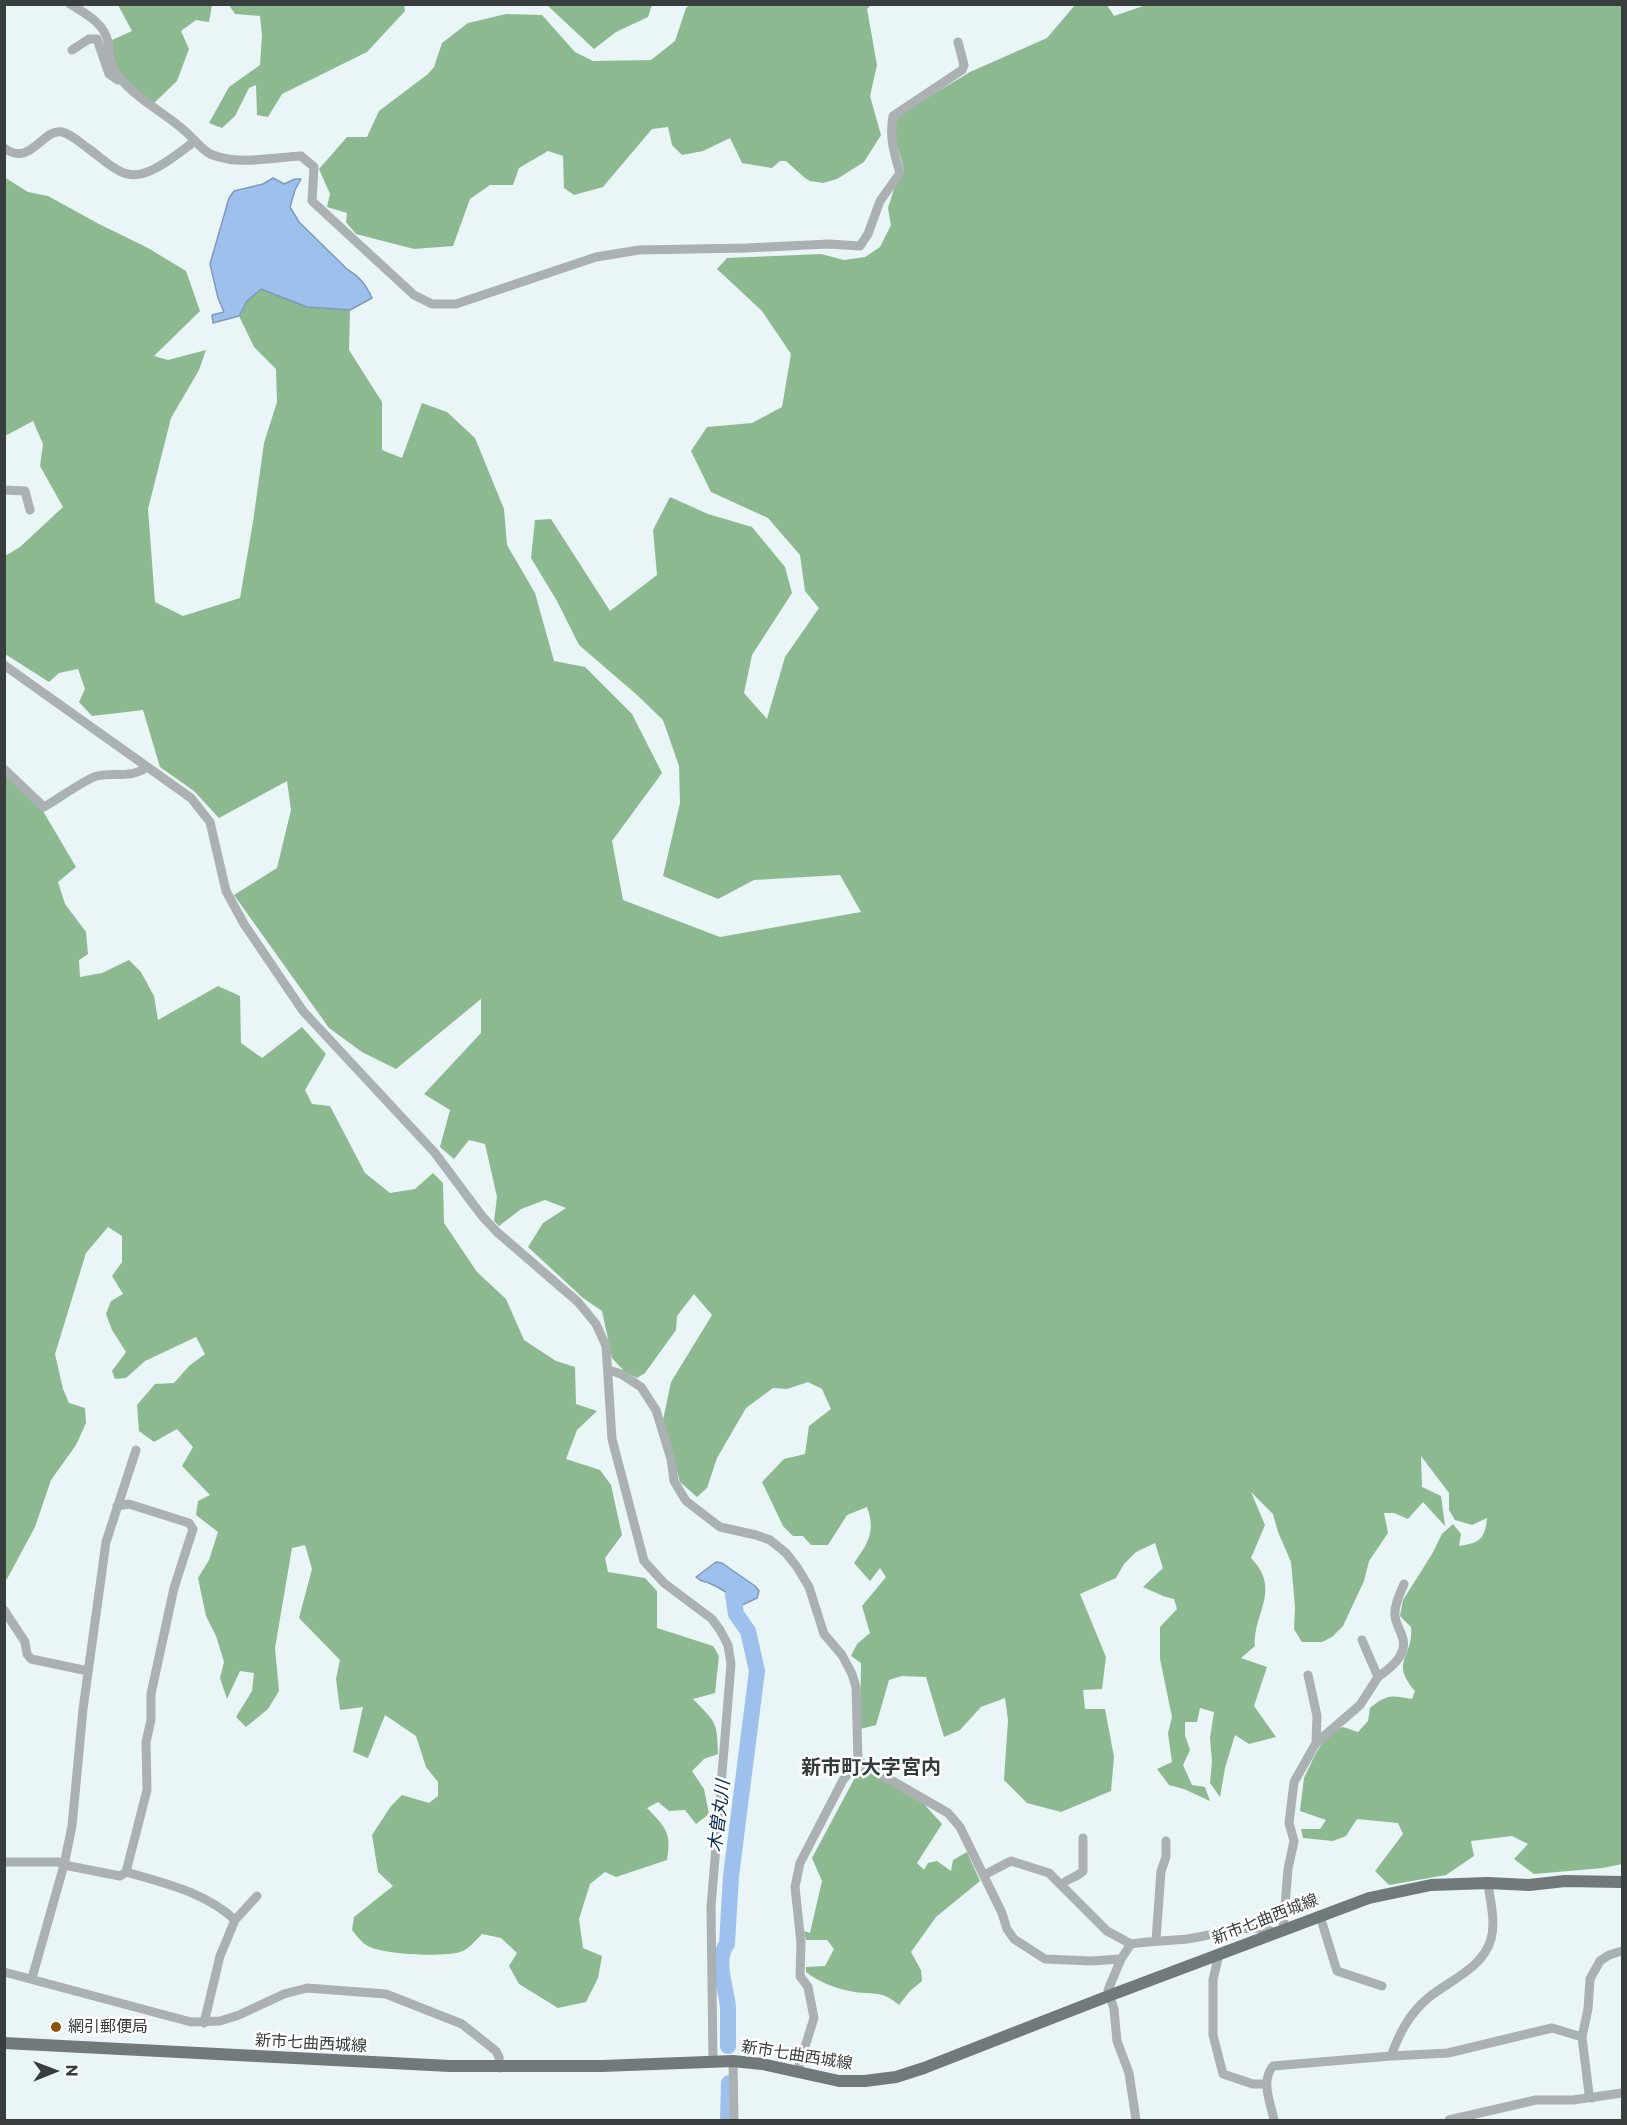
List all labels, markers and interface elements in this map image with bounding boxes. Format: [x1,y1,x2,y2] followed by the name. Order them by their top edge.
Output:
[801,1755,941,1779] district label: 新市町大字宮内
[704,1779,734,1853] water label: 木曽丸川
[1209,1890,1321,1948] street label: 新市七曲西城線
[68,2017,148,2037] place label: 網引郵便局
[49,2020,63,2034] marker: 網引郵便局
[255,2030,367,2056] street label: 新市七曲西城線
[740,2037,854,2073] street label: 新市七曲西城線
[24,2041,84,2101] north arrow
[63,2065,82,2077] text: N

